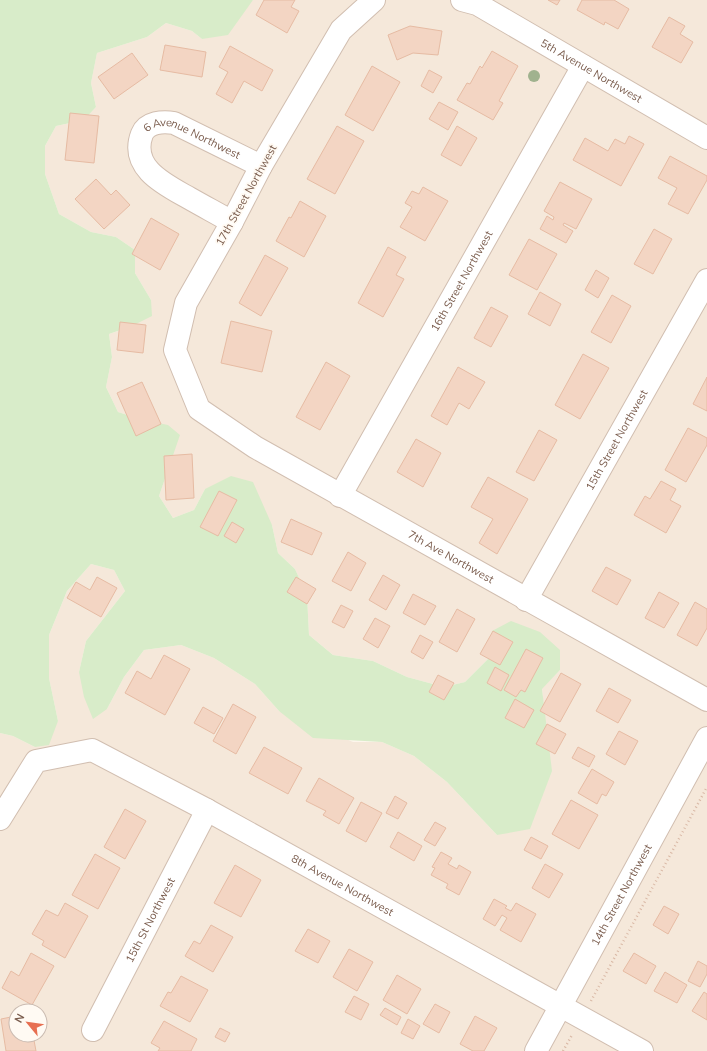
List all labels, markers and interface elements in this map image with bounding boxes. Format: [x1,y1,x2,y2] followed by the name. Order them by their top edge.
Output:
[538,36,645,106] street label: 5th Avenue Northwest
[140,115,243,162] street label: 6 Avenue Northwest
[212,142,280,248] street label: 17th Street Northwest
[427,228,496,334] street label: 16th Street Northwest
[583,387,651,493] street label: 15th Street Northwest
[406,527,497,586] street label: 7th Ave Northwest
[588,841,655,948] street label: 14th Street Northwest
[289,851,396,919] street label: 8th Avenue Northwest
[122,875,178,965] street label: 15th St Northwest
[8,1003,48,1043] north arrow
[11,1011,27,1025] text: N

